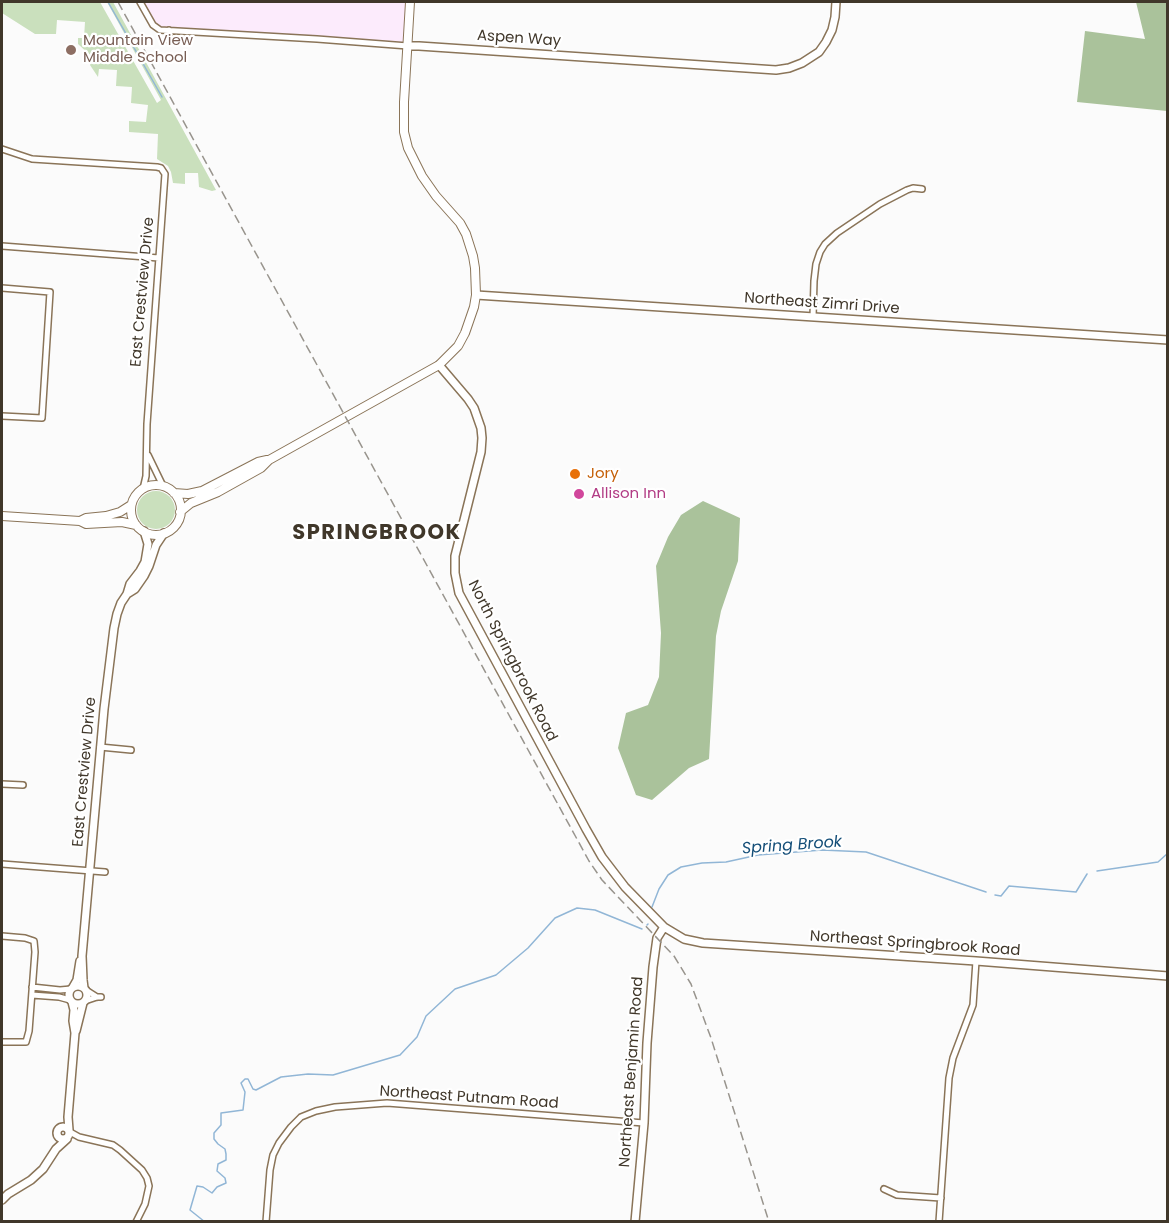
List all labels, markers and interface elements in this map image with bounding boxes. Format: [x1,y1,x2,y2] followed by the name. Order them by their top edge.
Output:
[476,27,562,51] street label: Aspen Way
[83,32,193,67] place label: Mountain View Middle School
[64,43,78,57] marker: Mountain View Middle School
[127,216,159,368] street label: East Crestview Drive
[744,290,900,318] street label: Northeast Zimri Drive
[587,465,619,483] place label: Jory
[568,467,582,481] marker: Jory
[591,485,666,503] place label: Allison Inn
[572,487,586,501] marker: Allison Inn
[292,521,462,547] district label: SPRINGBROOK
[463,577,561,745] street label: North Springbrook Road
[69,696,101,848] street label: East Crestview Drive
[741,833,843,859] water label: Spring Brook
[809,928,1021,960] street label: Northeast Springbrook Road
[616,976,648,1168] street label: Northeast Benjamin Road
[379,1083,559,1113] street label: Northeast Putnam Road

